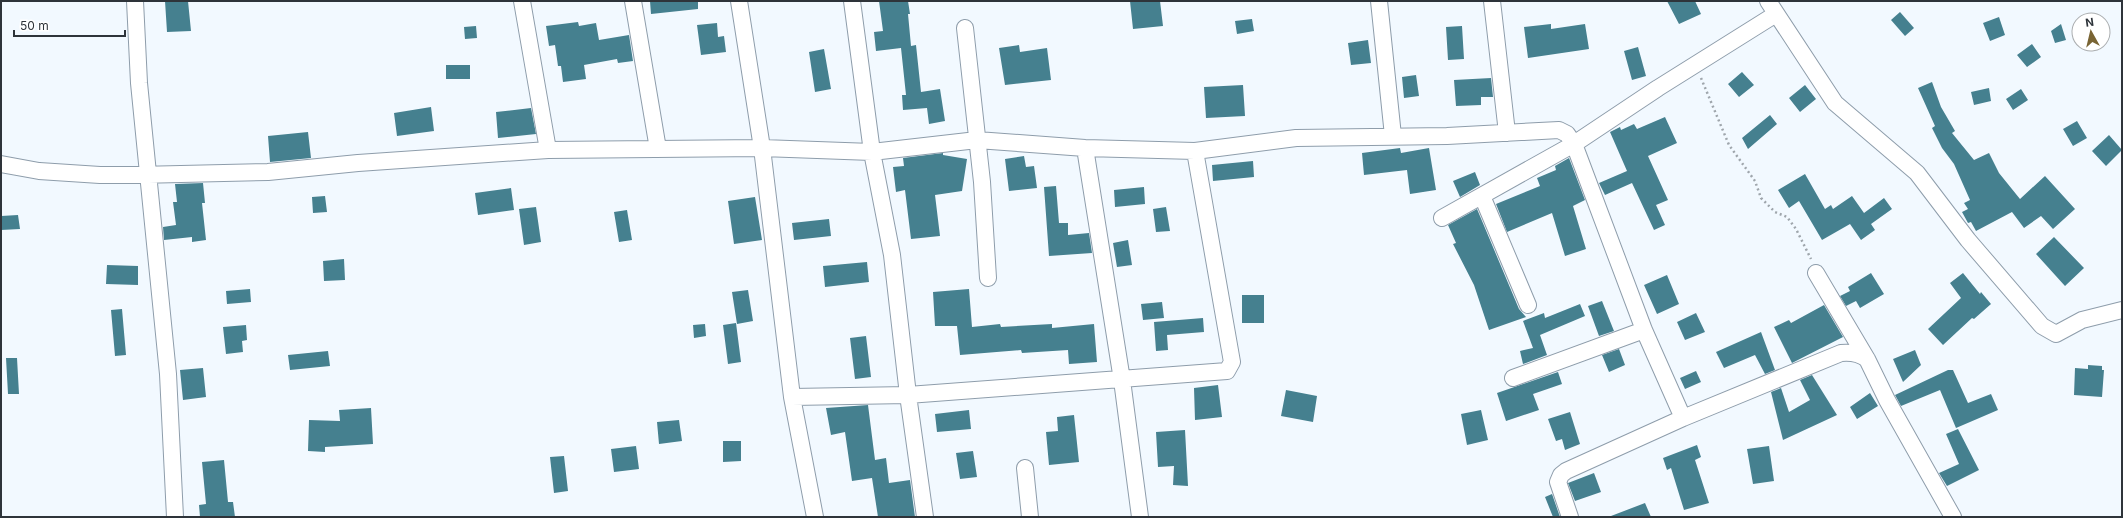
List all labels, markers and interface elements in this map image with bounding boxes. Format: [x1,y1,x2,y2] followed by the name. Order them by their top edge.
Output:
[14,12,125,38] scale bar
[2071,12,2111,52] north arrow
[2084,15,2095,30] text: N
[20,18,49,33] text: 50 m

